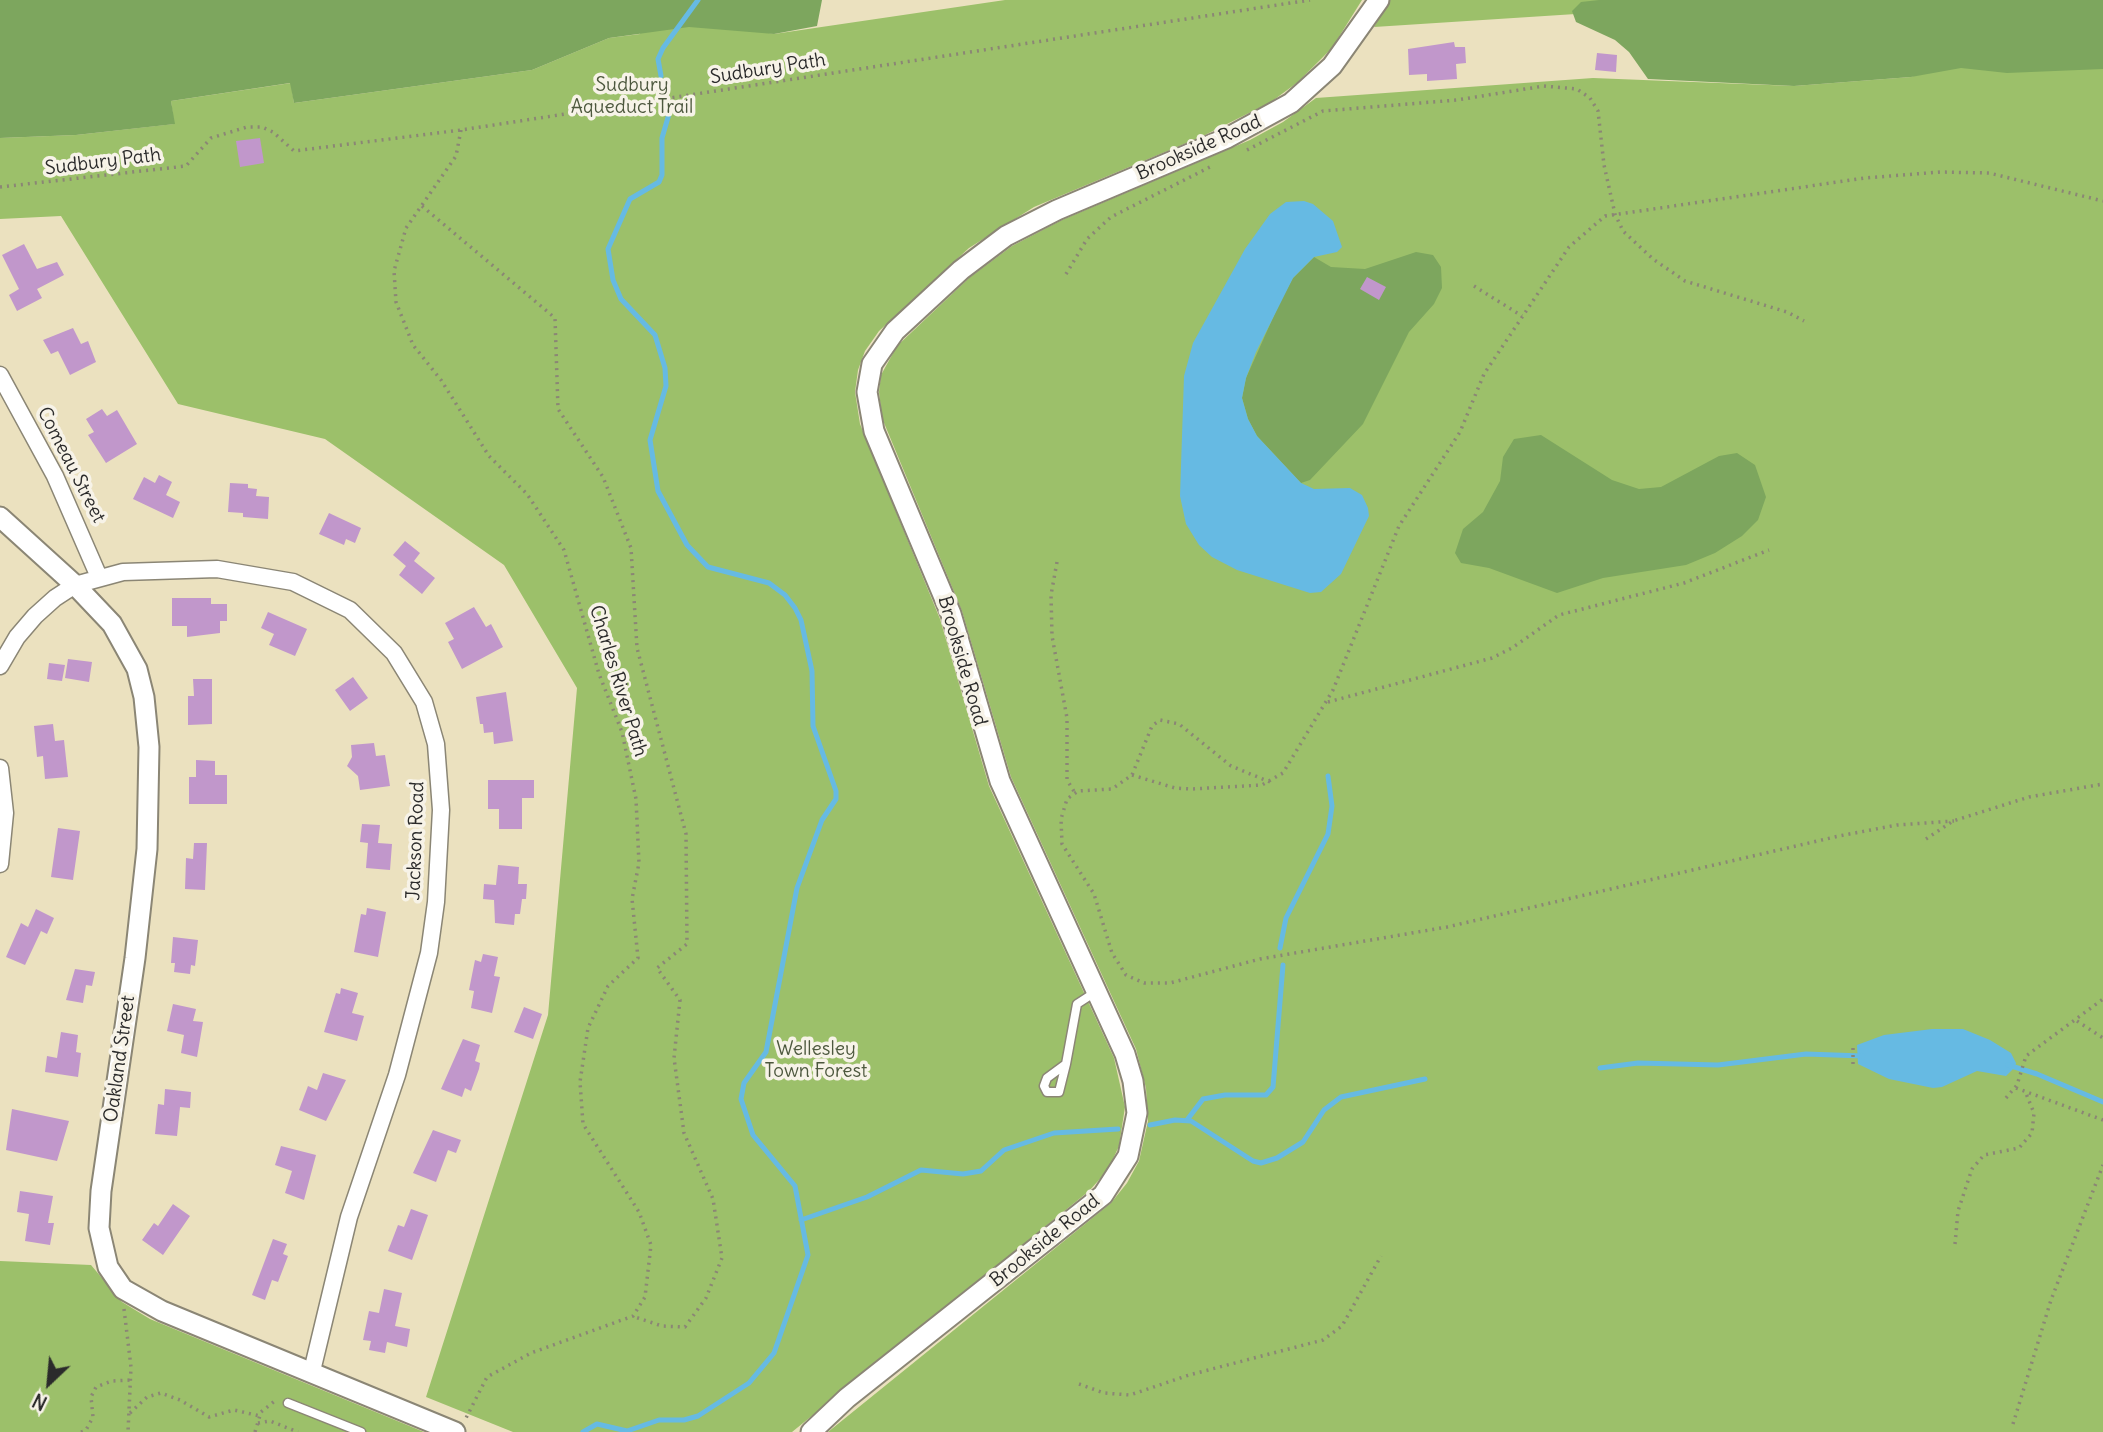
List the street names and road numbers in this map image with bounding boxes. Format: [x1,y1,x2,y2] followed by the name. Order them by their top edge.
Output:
[709,49,827,89] street label: Sudbury Path
[1133,110,1265,186] street label: Brookside Road
[44,144,162,180] street label: Sudbury Path
[32,403,110,527] street label: Comeau Street
[933,593,991,729] street label: Brookside Road
[584,603,652,759] street label: Charles River Path
[403,781,429,901] street label: Jackson Road
[100,994,140,1124] street label: Oakland Street
[986,1190,1104,1292] street label: Brookside Road

